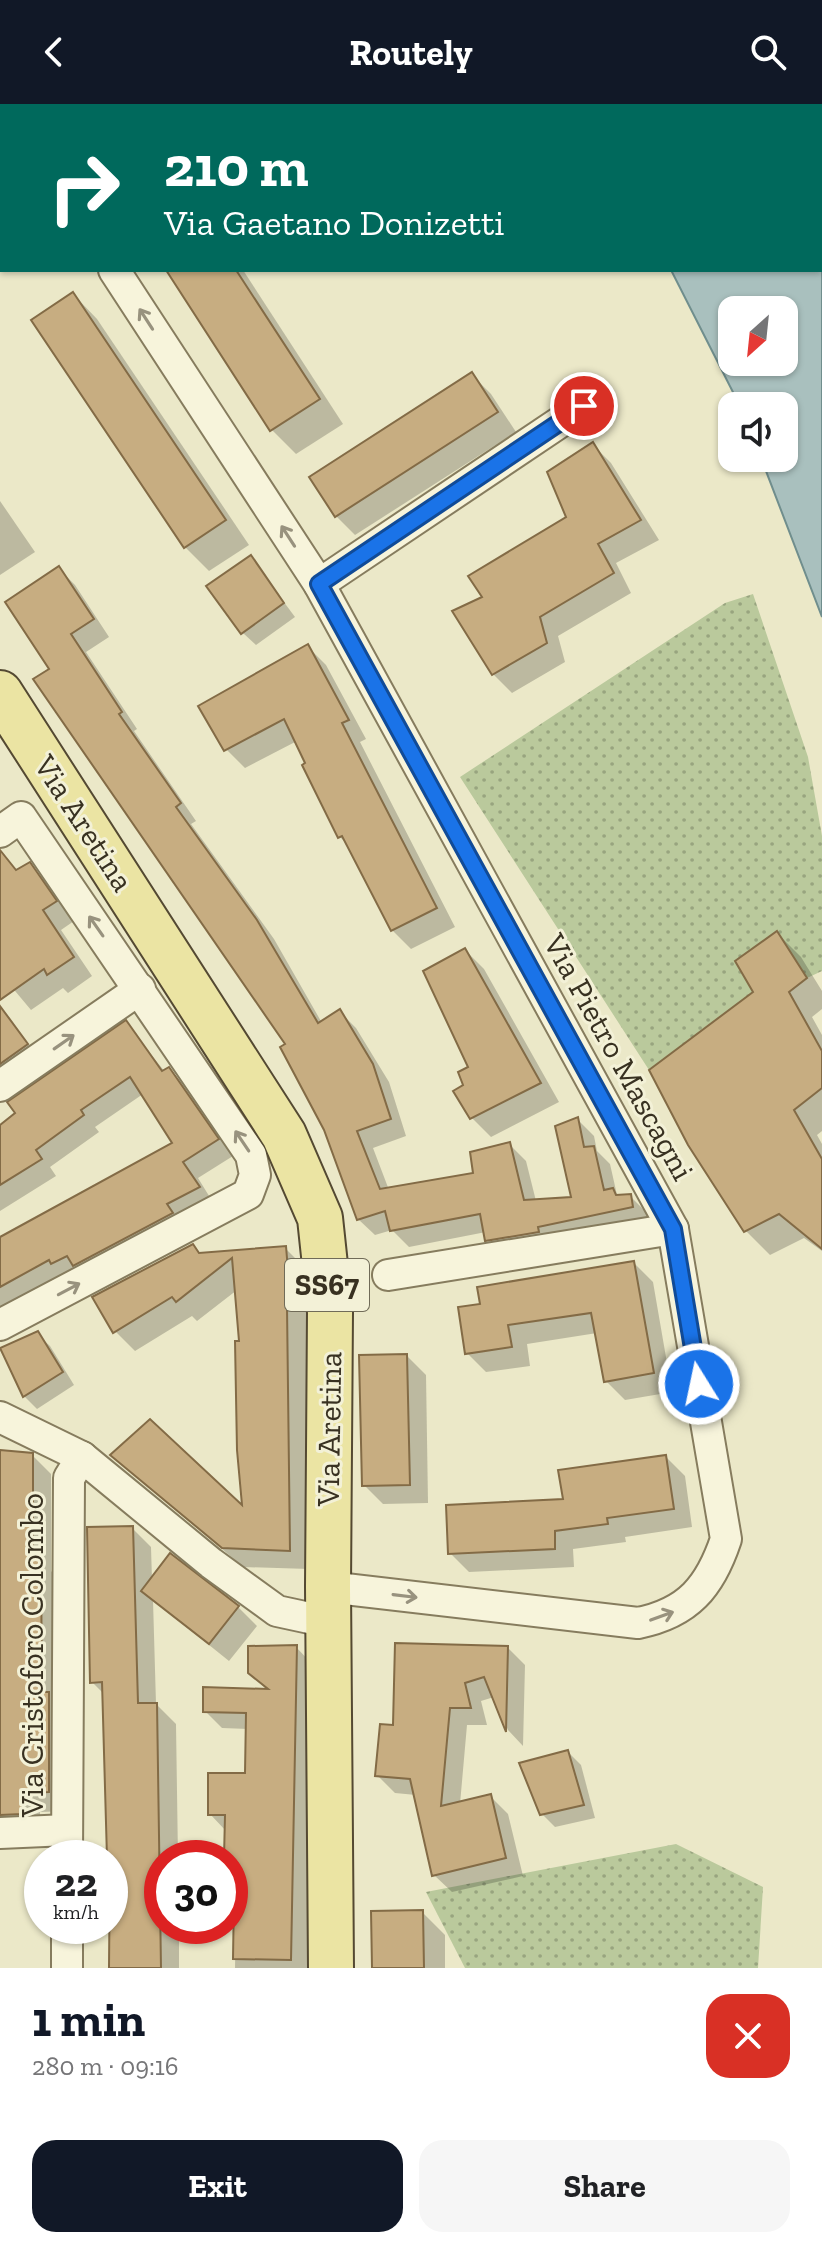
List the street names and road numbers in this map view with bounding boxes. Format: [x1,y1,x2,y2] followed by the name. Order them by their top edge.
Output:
[25,747,142,898] street label: Via Aretina
[535,926,702,1187] street label: Via Pietro Mascagni
[285,1259,369,1311] road number: SS67
[309,1351,349,1508] street label: Via Aretina
[13,1493,51,1818] street label: Via Cristoforo Colombo

